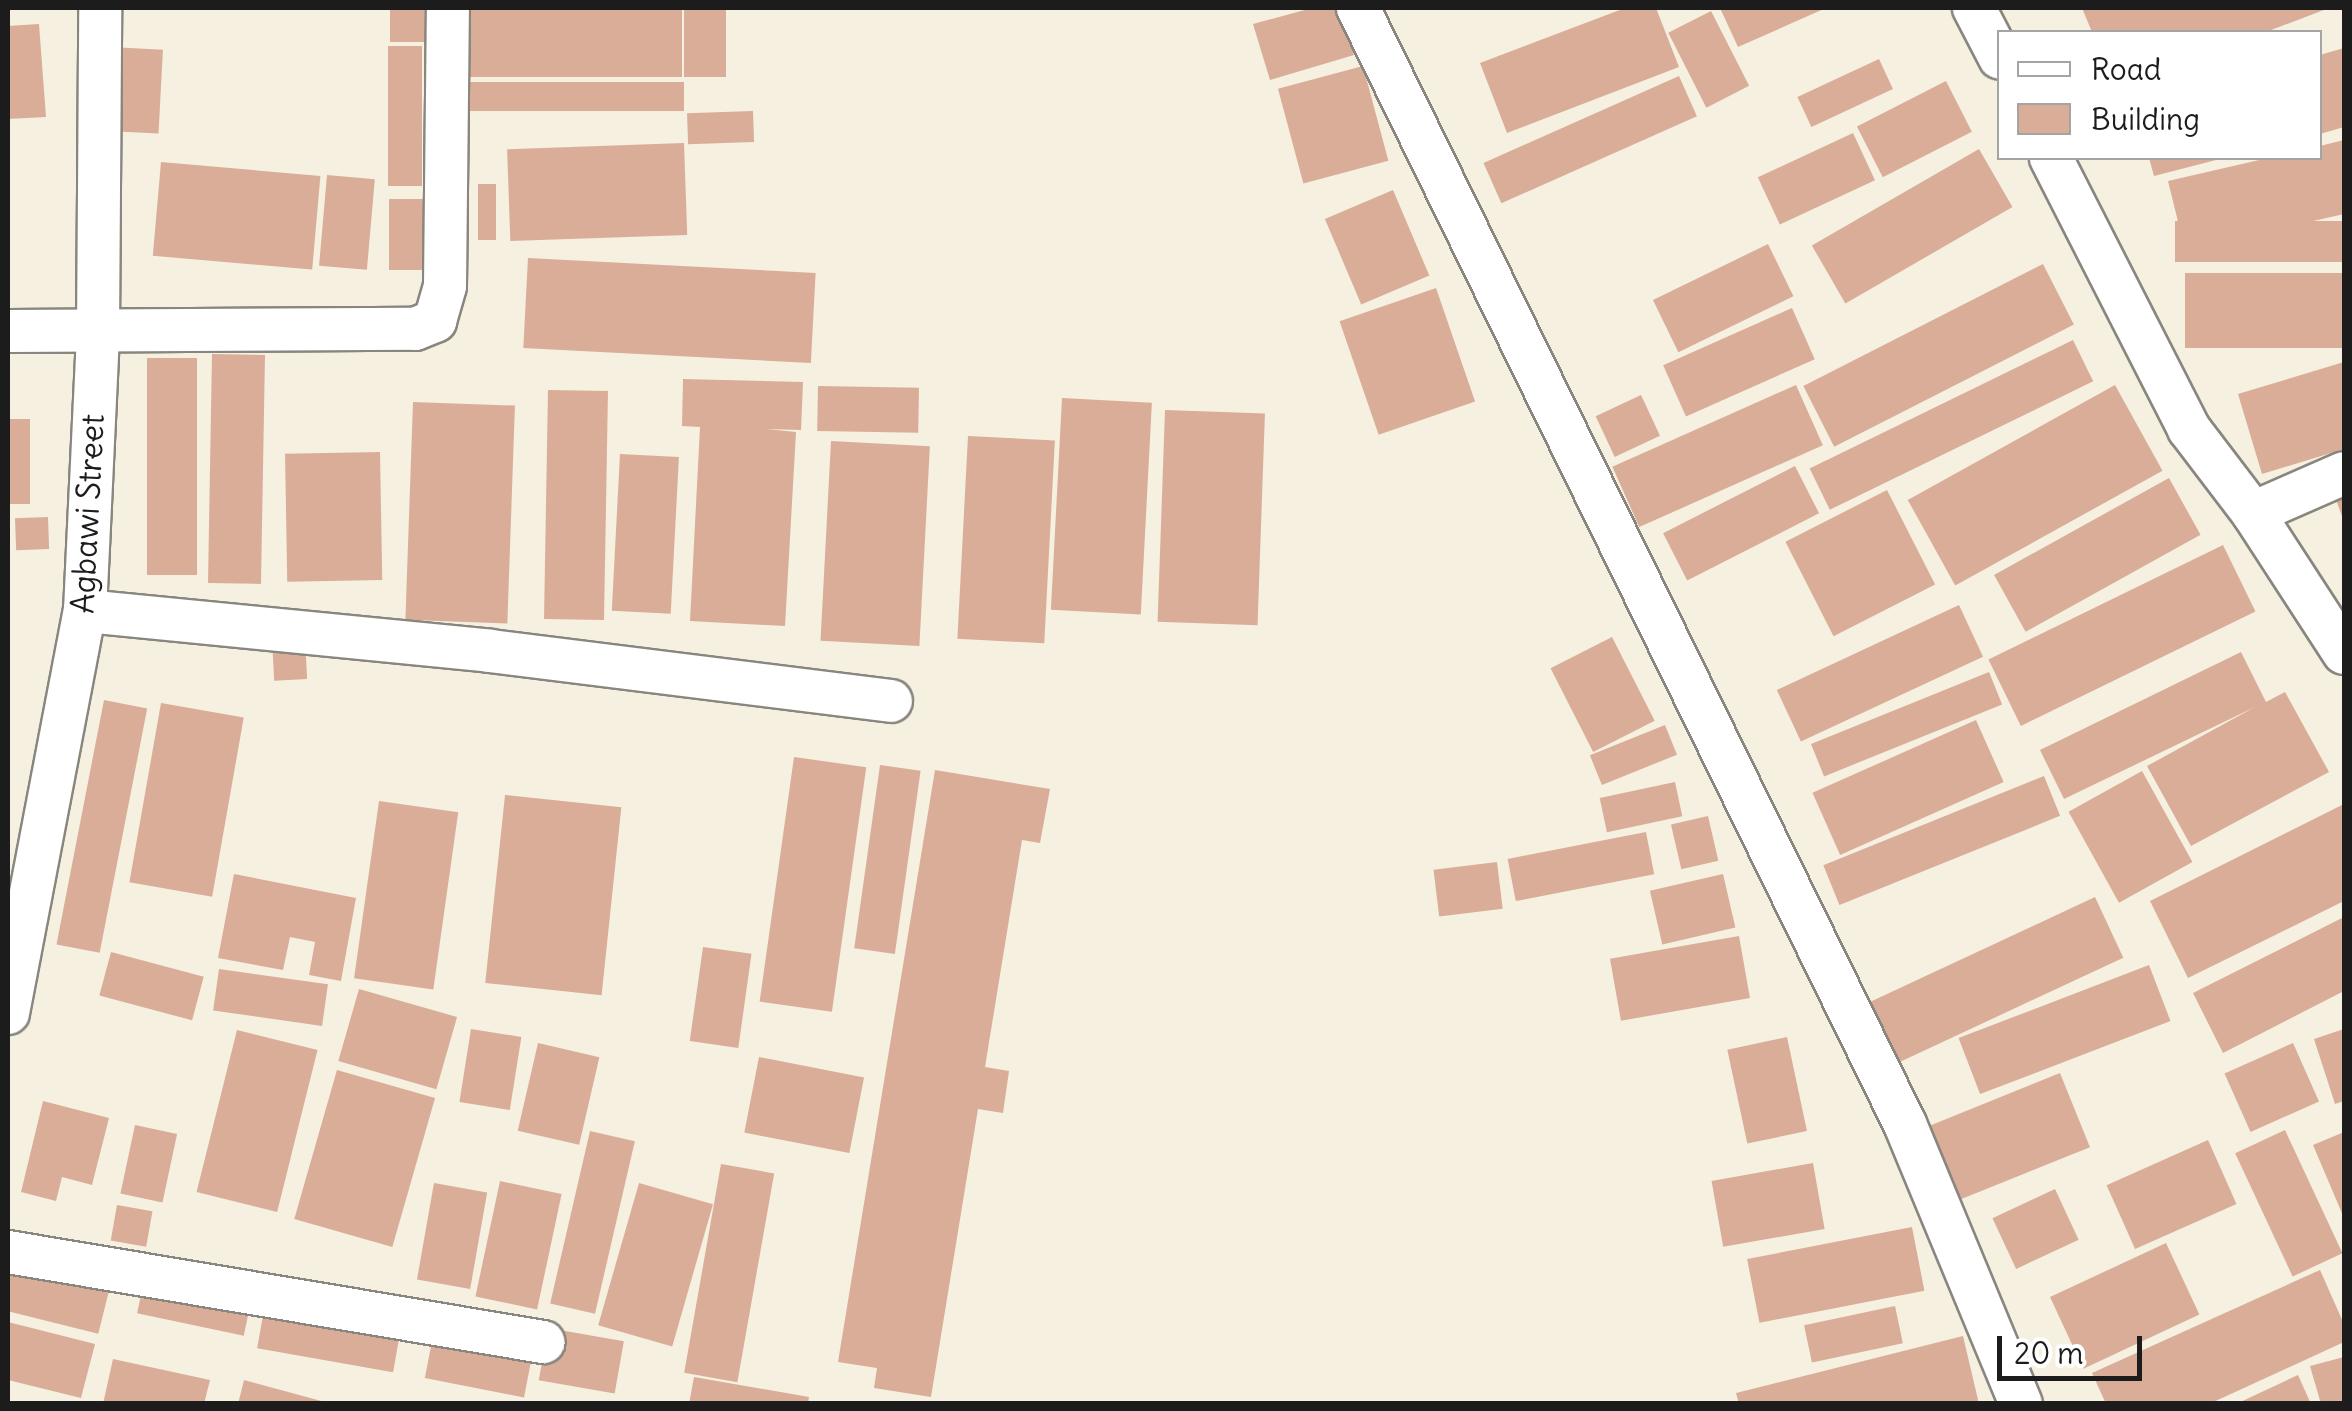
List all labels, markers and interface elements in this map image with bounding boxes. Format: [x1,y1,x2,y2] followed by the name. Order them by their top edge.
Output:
[1997,30,2322,160] legend
[2091,50,2161,88] text: Road
[2091,100,2200,138] text: Building
[64,413,112,615] street label: Agbawi Street
[2002,1316,2147,1378] scale bar
[2014,1334,2084,1372] text: 20 m

